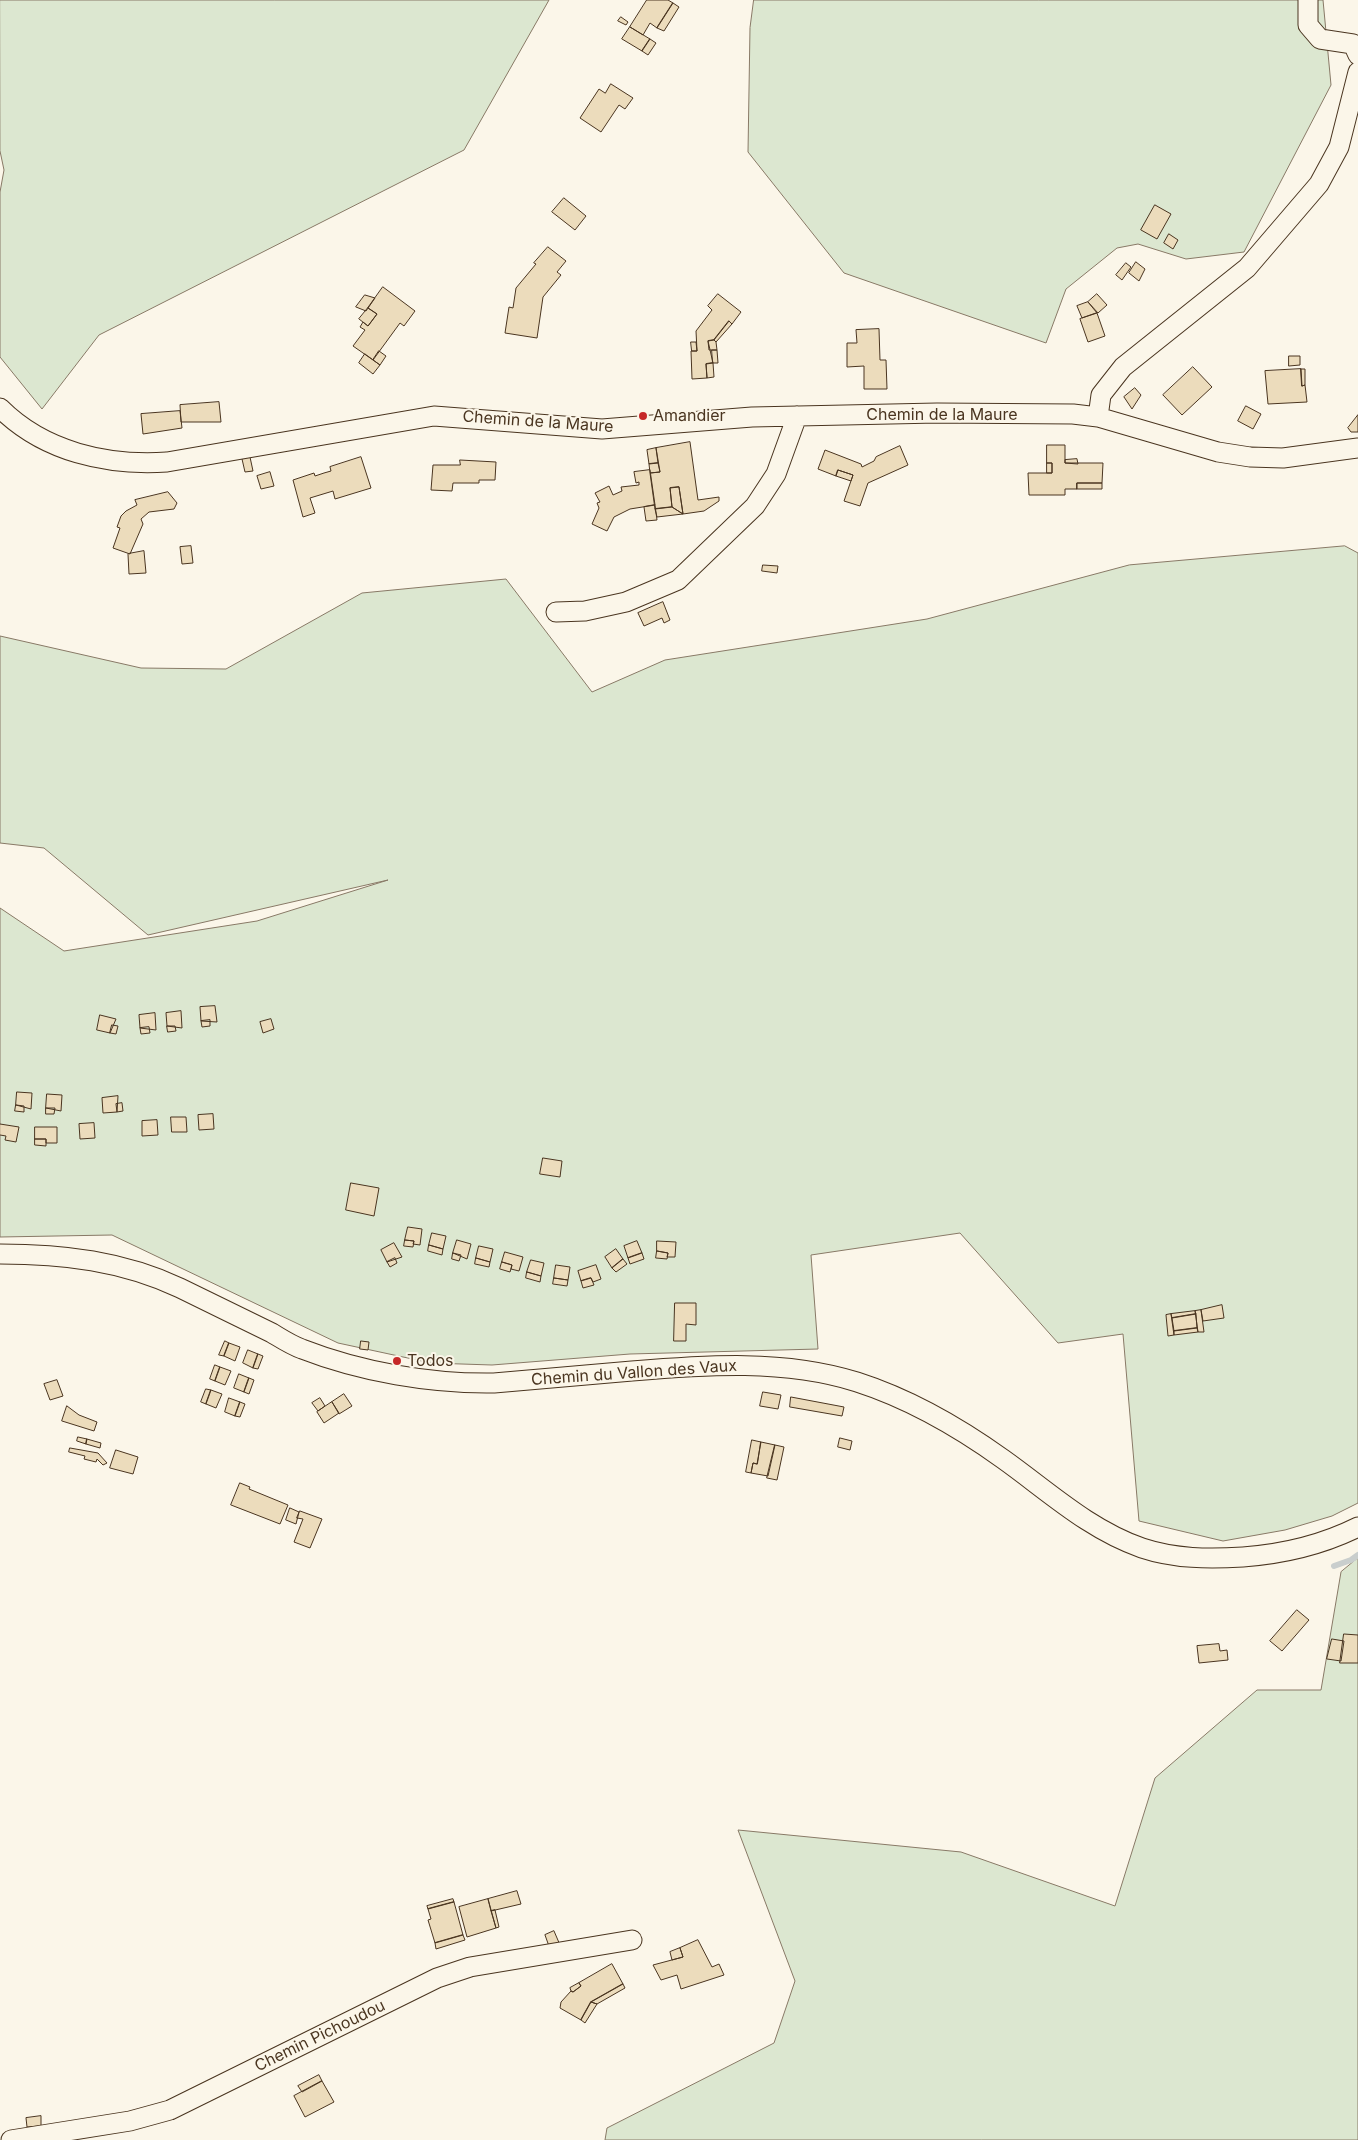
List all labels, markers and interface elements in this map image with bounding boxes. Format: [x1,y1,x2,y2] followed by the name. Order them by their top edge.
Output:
[866,405,1018,425] street label: Chemin de la Maure
[653,406,726,426] place label: Amandier
[462,407,614,437] street label: Chemin de la Maure
[637,410,649,422] marker: Amandier
[407,1351,454,1371] place label: Todos
[391,1355,403,1367] marker: Todos
[531,1356,737,1390] street label: Chemin du Vallon des Vaux
[252,1996,388,2076] street label: Chemin Pichoudou

